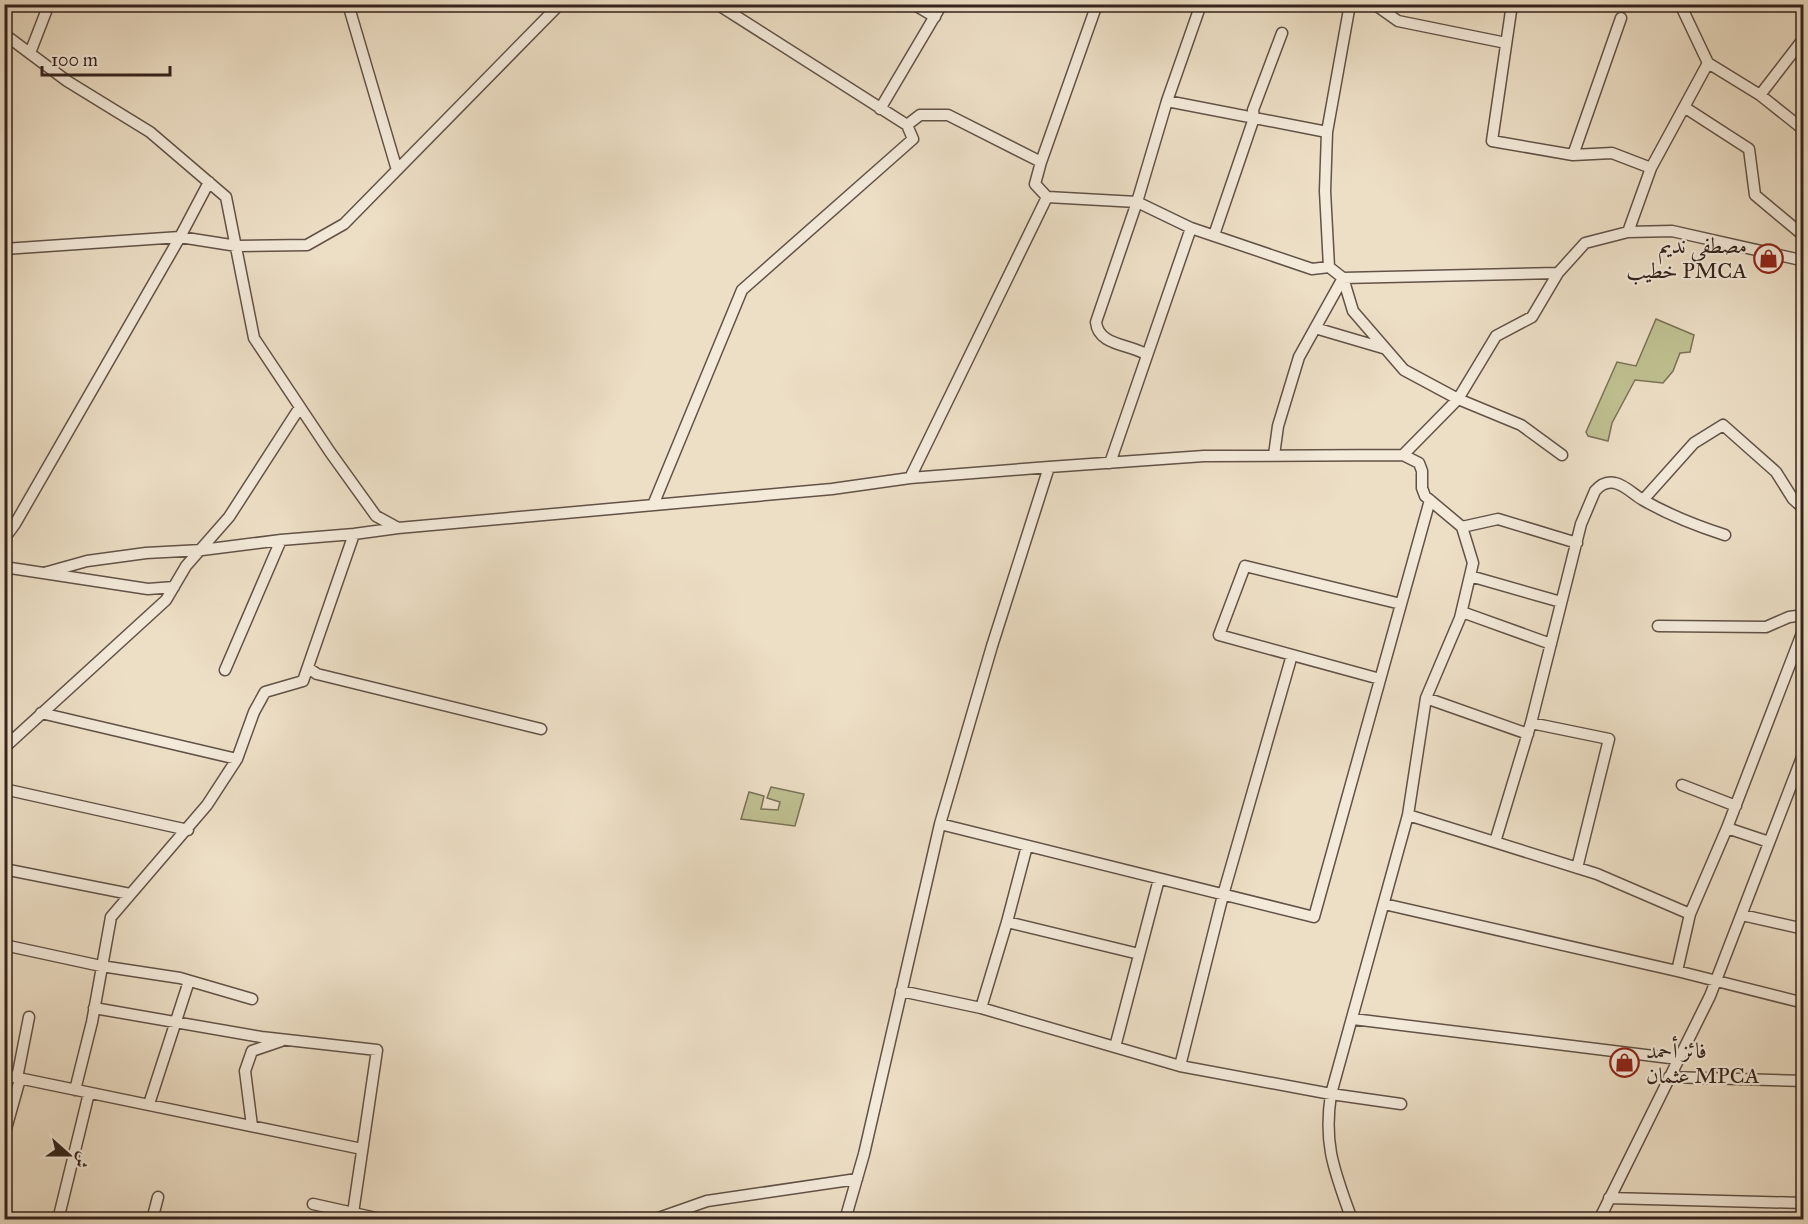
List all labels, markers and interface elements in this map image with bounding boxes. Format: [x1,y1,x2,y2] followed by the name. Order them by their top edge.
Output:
[42,39,170,77] scale bar
[51,49,98,71] text: 100 m
[1626,232,1747,285] place label: مصطفى نديم خطيب PMCA
[1752,242,1784,274] shop icon: مصطفى نديم خطيب PMCA
[1646,1035,1760,1089] place label: فائز أحمد عثمان MPCA
[1609,1047,1641,1079] shop icon: فائز أحمد عثمان MPCA
[39,1125,99,1185] north arrow
[71,1149,94,1171] text: ش

